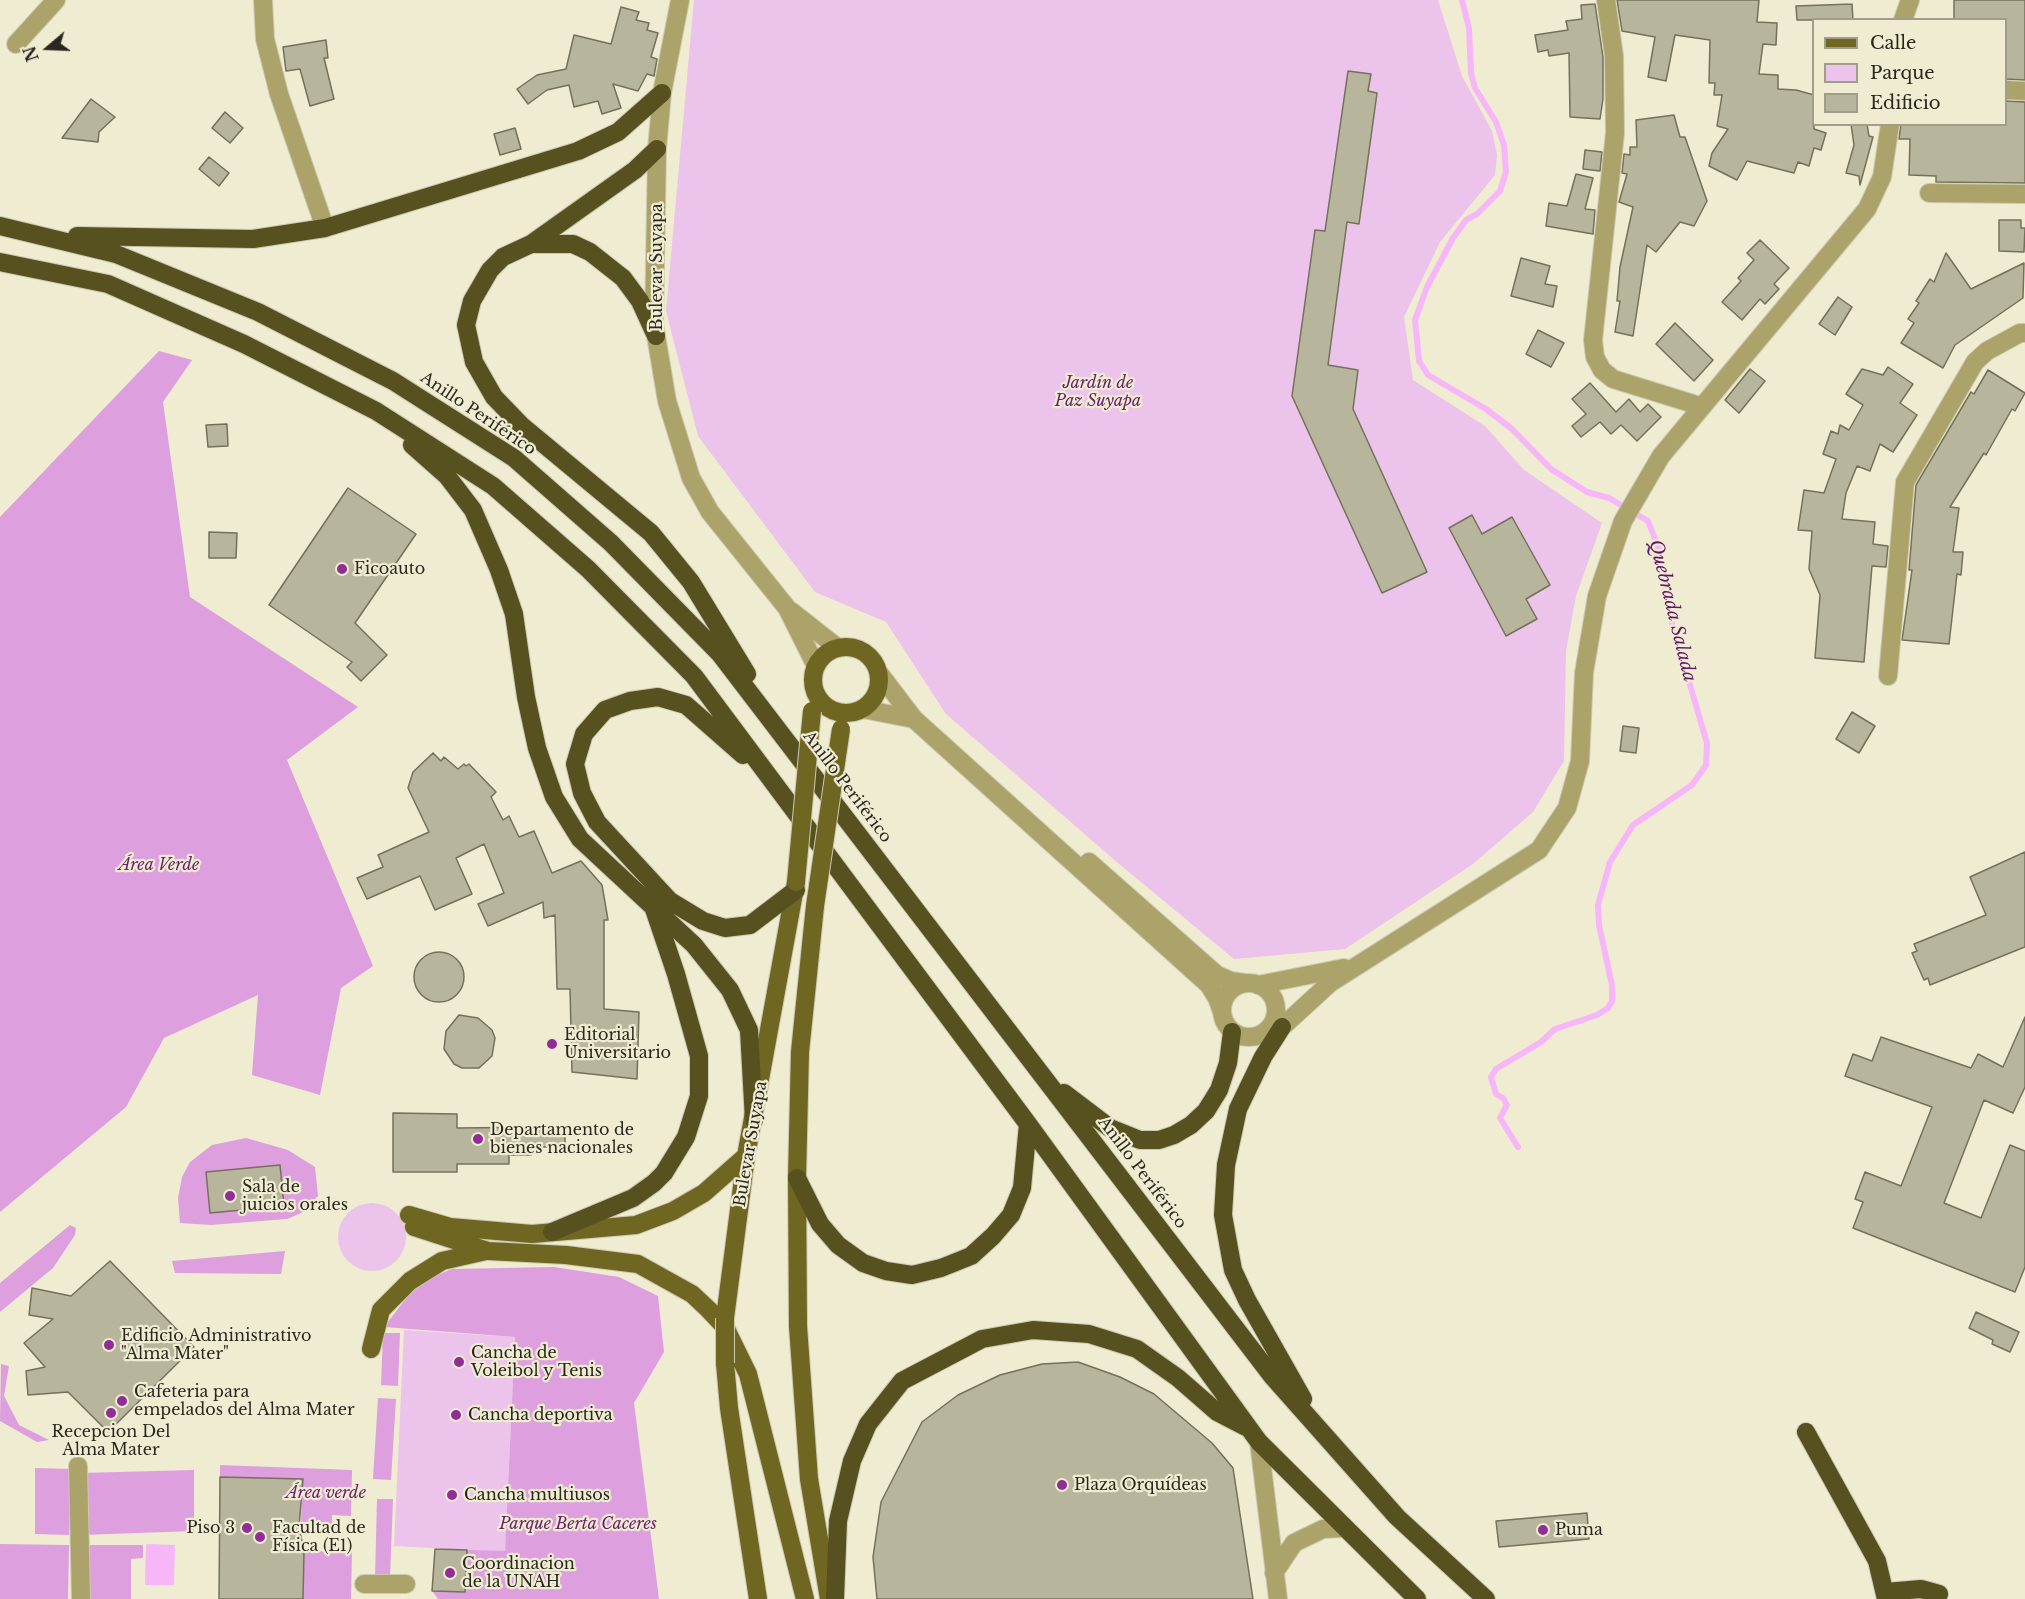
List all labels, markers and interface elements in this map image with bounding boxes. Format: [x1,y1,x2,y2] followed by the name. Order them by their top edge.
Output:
[18,18,78,78] north arrow
[1812,18,2007,126] legend
[1870,32,1916,54] text: Calle
[19,43,43,64] text: N
[1870,62,1935,84] text: Parque
[1870,92,1941,114] text: Edificio
[647,203,667,331] street label: Bulevar Suyapa
[417,368,539,460] street label: Anillo Periférico
[1055,373,1141,411] park label: Jardín de Paz Suyapa
[1644,538,1700,684] water label: Quebrada Salada
[354,559,425,579] place label: Ficoauto
[335,562,349,576] marker: Ficoauto
[799,727,895,847] street label: Anillo Periférico
[119,855,199,875] park label: Área Verde
[564,1025,671,1063] place label: Editorial Universitario
[545,1037,559,1051] marker: Editorial Universitario
[730,1080,772,1208] street label: Bulevar Suyapa
[1094,1113,1190,1233] street label: Anillo Periférico
[490,1120,634,1158] place label: Departamento de bienes nacionales
[471,1132,485,1146] marker: Departamento de bienes nacionales
[242,1177,348,1215] place label: Sala de juicios orales
[223,1189,237,1203] marker: Sala de juicios orales
[121,1326,311,1364] place label: Edificio Administrativo "Alma Mater"
[102,1338,116,1352] marker: Edificio Administrativo "Alma Mater"
[471,1343,602,1381] place label: Cancha de Voleibol y Tenis
[452,1355,466,1369] marker: Cancha de Voleibol y Tenis
[134,1382,355,1420] place label: Cafeteria para empelados del Alma Mater
[115,1394,129,1408] marker: Cafeteria para empelados del Alma Mater
[468,1405,613,1425] place label: Cancha deportiva
[104,1406,118,1420] marker: Recepcion Del Alma Mater
[449,1408,463,1422] marker: Cancha deportiva
[52,1422,170,1460] place label: Recepcion Del Alma Mater
[1074,1475,1207,1495] place label: Plaza Orquídeas
[1055,1478,1069,1492] marker: Plaza Orquídeas
[286,1483,366,1503] park label: Área verde
[464,1485,610,1505] place label: Cancha multiusos
[445,1488,459,1502] marker: Cancha multiusos
[499,1514,657,1534] park label: Parque Berta Caceres
[186,1518,235,1538] place label: Piso 3
[272,1518,366,1556] place label: Facultad de Física (E1)
[1555,1520,1603,1540] place label: Puma
[240,1521,254,1535] marker: Piso 3
[1536,1523,1550,1537] marker: Puma
[253,1530,267,1544] marker: Facultad de Física (E1)
[462,1554,575,1592] place label: Coordinacion de la UNAH
[443,1566,457,1580] marker: Coordinacion de la UNAH

